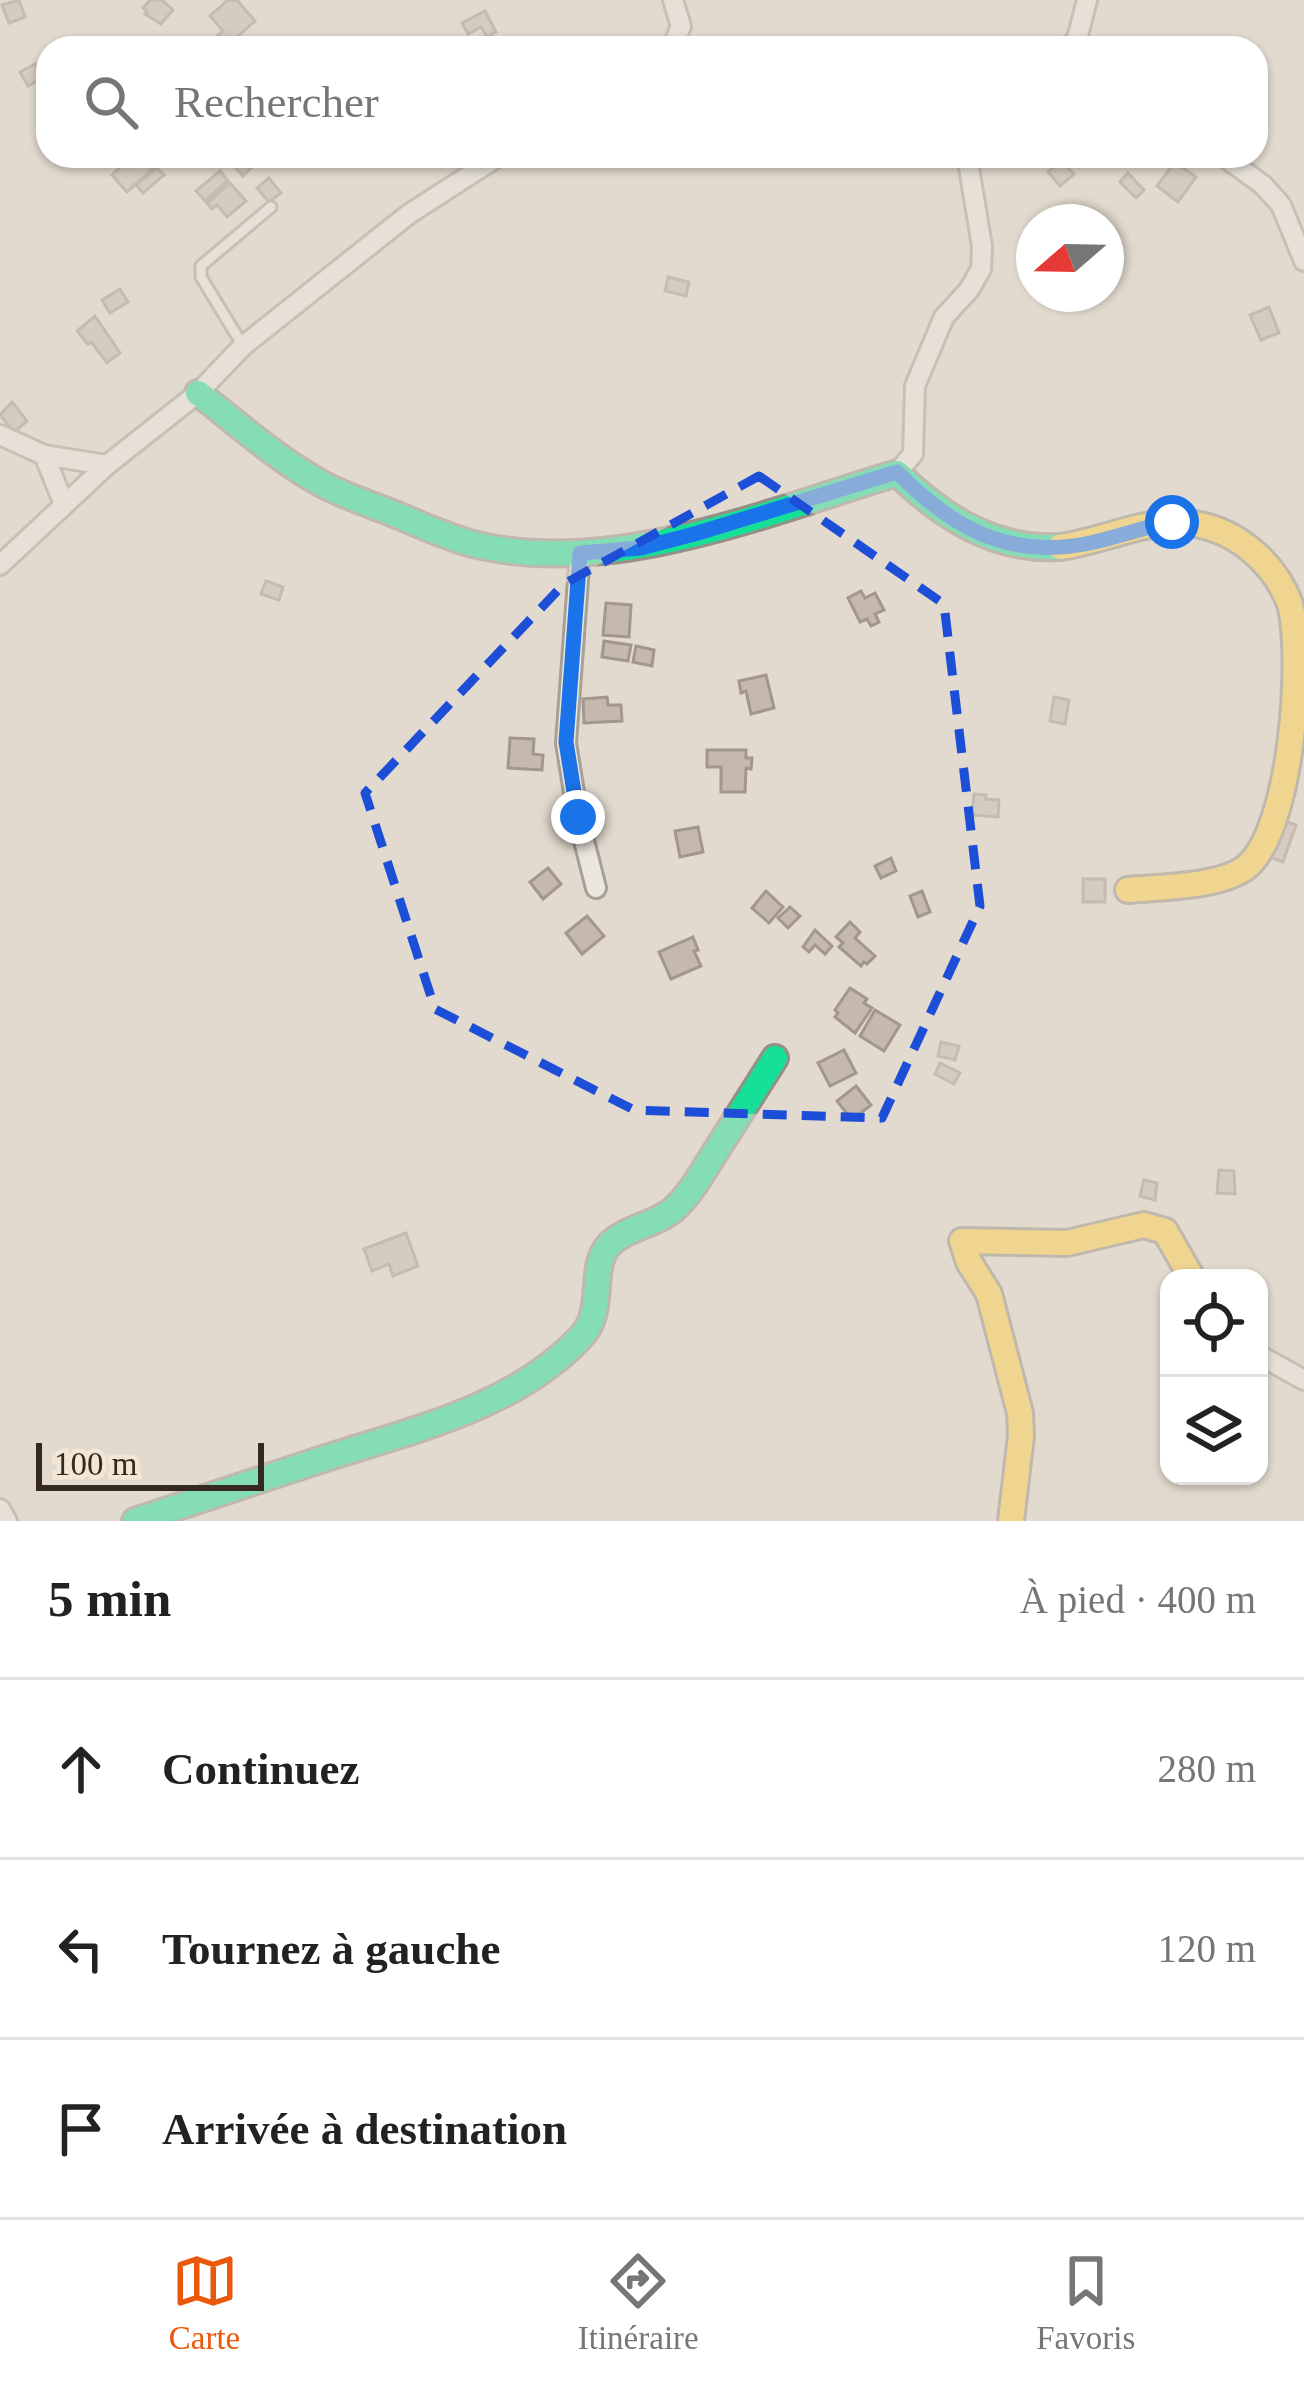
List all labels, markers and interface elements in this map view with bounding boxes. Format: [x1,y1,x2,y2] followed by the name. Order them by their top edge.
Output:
[36,36,1268,168] search box
[78,69,144,135] icon: search
[174,77,379,127] text: Rechercher
[1016,204,1124,312] north arrow
[1145,495,1199,549] route start
[551,790,605,844] route end
[1160,1269,1268,1485] map controls
[1160,1269,1268,1377] button: locate
[1160,1377,1268,1485] button: layers
[36,1437,264,1490] scale bar
[54,1446,137,1482] text: 100 m
[48,1571,171,1627] text: 5 min
[1020,1578,1256,1621] text: À pied · 400 m
[48,1736,114,1802] icon: ahead
[162,1744,360,1794] text: Continuez
[1157,1747,1256,1790] text: 280 m
[48,1916,114,1982] icon: left
[162,1924,500,1974] text: Tournez à gauche
[1157,1927,1256,1970] text: 120 m
[48,2096,114,2162] icon: arrive
[162,2104,567,2154] text: Arrivée à destination
[169,2248,240,2357] tab: Carte
[578,2248,699,2357] tab: Itinéraire
[1036,2248,1135,2357] tab: Favoris

